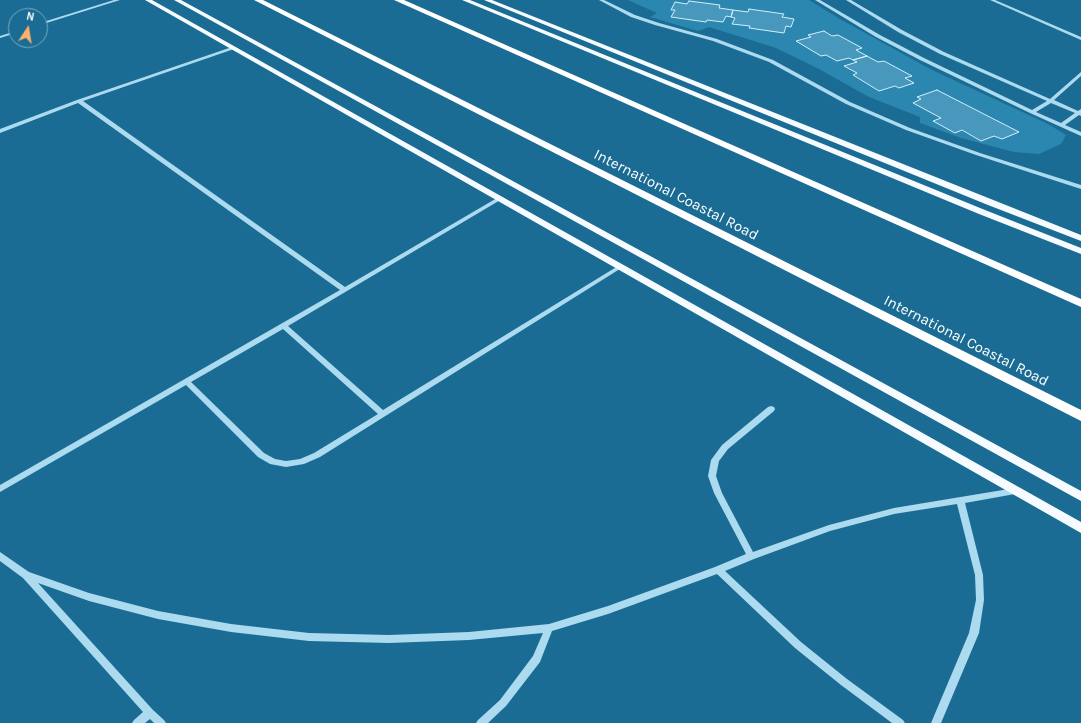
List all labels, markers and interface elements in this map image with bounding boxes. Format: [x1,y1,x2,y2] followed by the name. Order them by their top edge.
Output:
[8,8,48,48] north arrow
[25,10,36,24] text: N
[591,146,761,244] street label: International Coastal Road
[881,292,1051,390] street label: International Coastal Road

